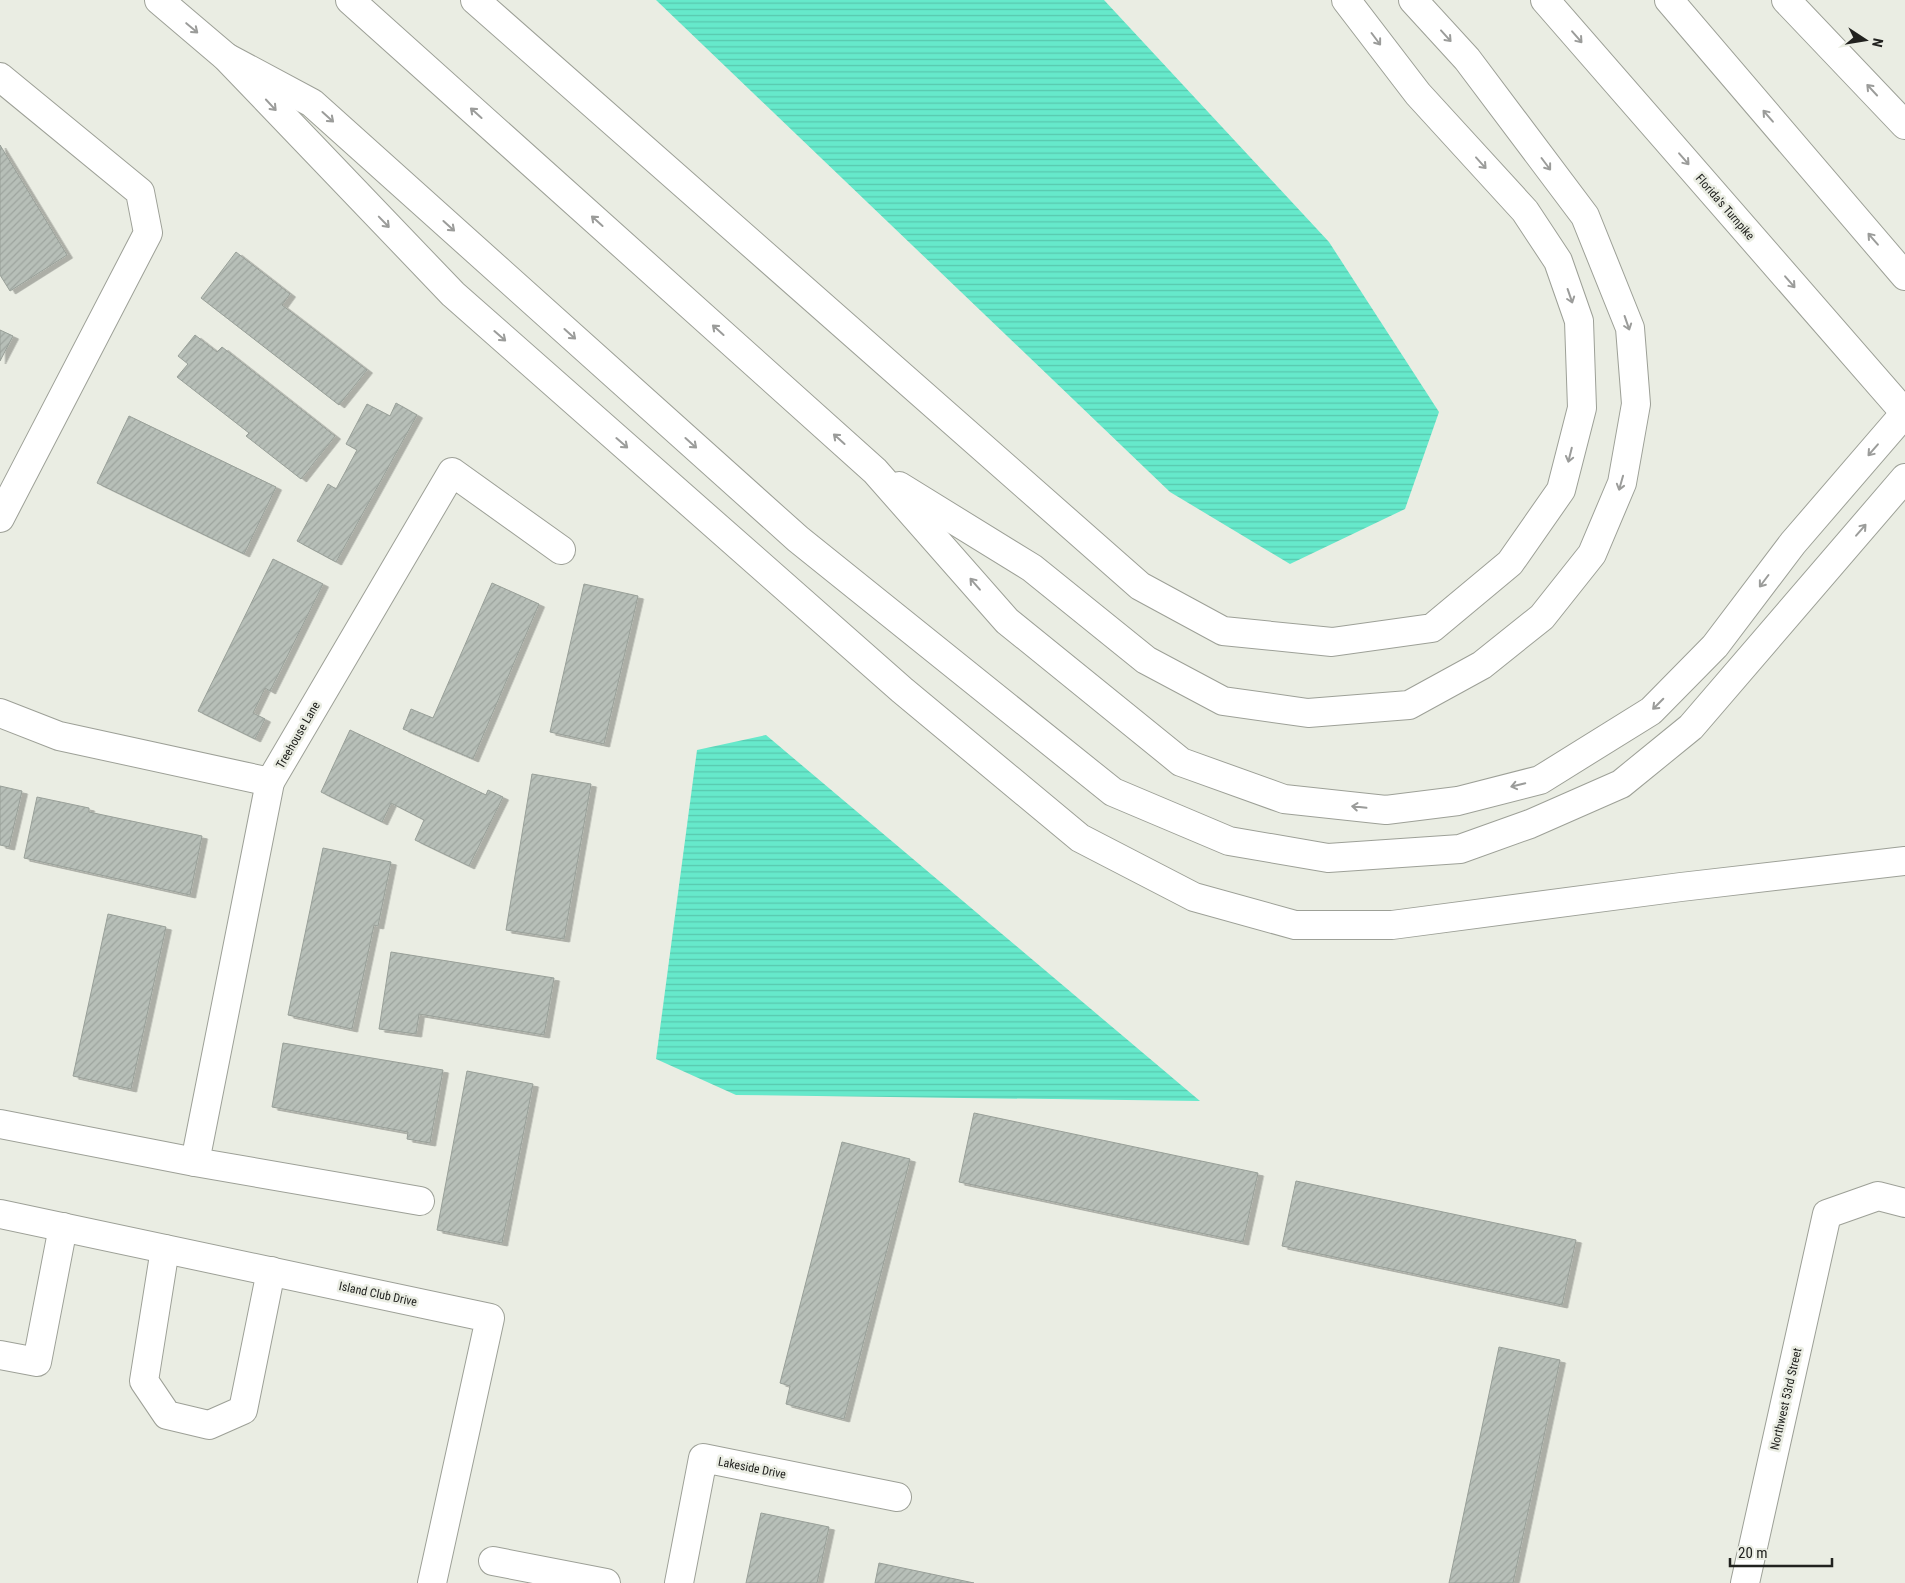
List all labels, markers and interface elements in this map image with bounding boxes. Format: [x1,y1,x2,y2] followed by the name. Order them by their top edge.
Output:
[1840,15,1890,65] north arrow
[186,23,199,34] one-way arrow
[1440,30,1452,43] one-way arrow
[1571,30,1582,43] one-way arrow
[1371,32,1381,46] one-way arrow
[1869,37,1886,49] text: N
[1865,84,1878,96] one-way arrow
[265,99,277,112] one-way arrow
[469,107,482,119] one-way arrow
[1762,109,1773,122] one-way arrow
[321,112,334,123] one-way arrow
[1678,153,1689,166] one-way arrow
[1475,156,1487,169] one-way arrow
[1541,157,1551,171] one-way arrow
[1693,171,1758,243] street label: Florida's Turnpike
[378,216,390,229] one-way arrow
[590,216,603,227] one-way arrow
[442,220,455,232] one-way arrow
[1868,233,1879,246] one-way arrow
[1785,275,1796,288] one-way arrow
[1566,288,1575,303] one-way arrow
[1623,314,1632,330] one-way arrow
[711,324,724,336] one-way arrow
[563,329,576,340] one-way arrow
[494,330,507,342] one-way arrow
[832,433,845,445] one-way arrow
[615,437,628,448] one-way arrow
[684,437,697,449] one-way arrow
[1867,444,1879,457] one-way arrow
[1565,447,1574,463] one-way arrow
[1615,475,1625,491] one-way arrow
[1855,523,1866,536] one-way arrow
[1759,574,1769,588] one-way arrow
[969,578,980,591] one-way arrow
[1652,698,1664,710] one-way arrow
[273,699,323,771] street label: Treehouse Lane
[1511,781,1527,791] one-way arrow
[1351,802,1367,812] one-way arrow
[338,1279,419,1309] street label: Island Club Drive
[1767,1346,1805,1451] street label: Northwest 53rd Street
[717,1455,788,1482] street label: Lakeside Drive
[1730,1536,1832,1568] scale bar
[1738,1544,1768,1562] text: 20 m

